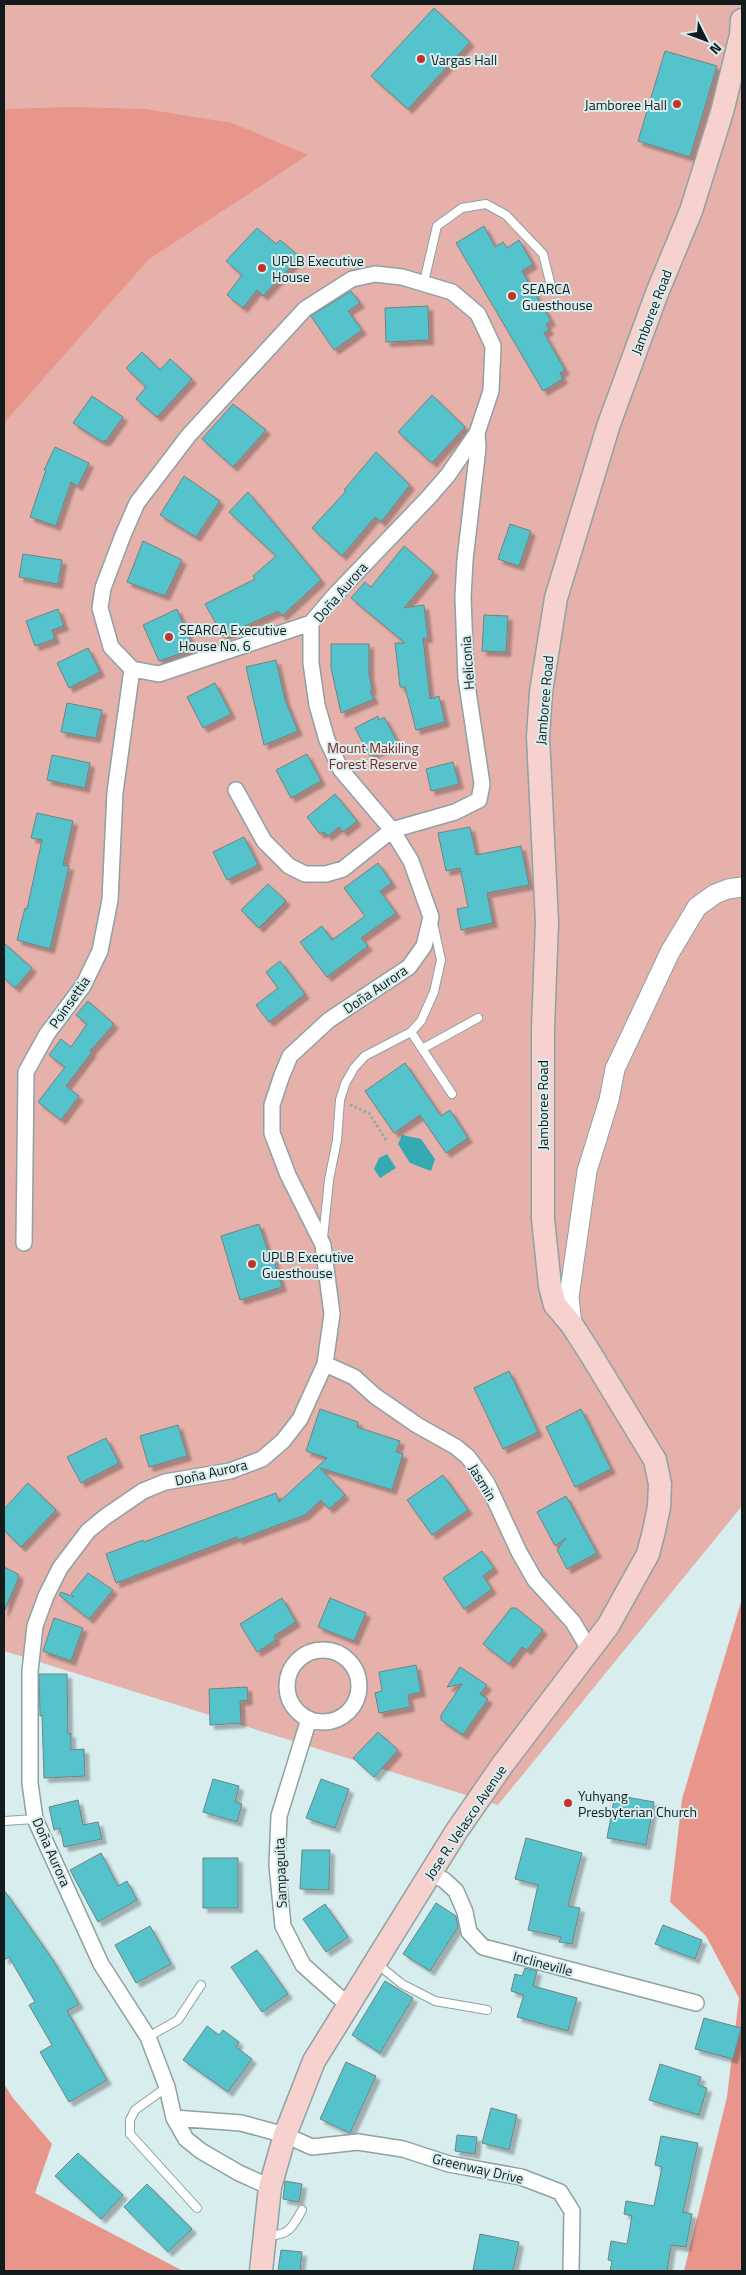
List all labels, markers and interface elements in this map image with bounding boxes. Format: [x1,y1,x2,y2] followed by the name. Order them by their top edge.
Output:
[681,15,731,65] north arrow
[705,38,727,60] text: N
[431,49,497,70] place label: Vargas Hall
[415,53,427,65] marker: Vargas Hall
[585,94,667,115] place label: Jamboree Hall
[671,98,683,110] marker: Jamboree Hall
[272,250,364,287] place label: UPLB Executive House
[256,262,268,274] marker: UPLB Executive House
[625,266,677,358] street label: Jamboree Road
[522,278,592,315] place label: SEARCA Guesthouse
[506,290,518,302] marker: SEARCA Guesthouse
[308,557,372,627] street label: Doña Aurora
[179,619,287,656] place label: SEARCA Executive House No. 6
[163,631,175,643] marker: SEARCA Executive House No. 6
[455,635,479,691] street label: Heliconia
[530,654,558,746] street label: Jamboree Road
[327,737,419,774] park label: Mount Makiling Forest Reserve
[339,960,411,1018] street label: Doña Aurora
[43,972,95,1032] street label: Poinsettia
[532,1060,553,1150] street label: Jamboree Road
[262,1246,354,1283] place label: UPLB Executive Guesthouse
[246,1258,258,1270] marker: UPLB Executive Guesthouse
[173,1453,249,1491] street label: Doña Aurora
[464,1460,502,1504] street label: Jasmin
[419,1760,511,1884] street label: Jose R. Velasco Avenue
[578,1785,697,1822] place label: Yuhyang Presbyterian Church
[562,1797,574,1809] marker: Yuhyang Presbyterian Church
[27,1814,77,1890] street label: Doña Aurora
[268,1837,292,1909] street label: Sampaguita
[511,1945,575,1981] street label: Inclineville
[430,2147,526,2189] street label: Greenway Drive

